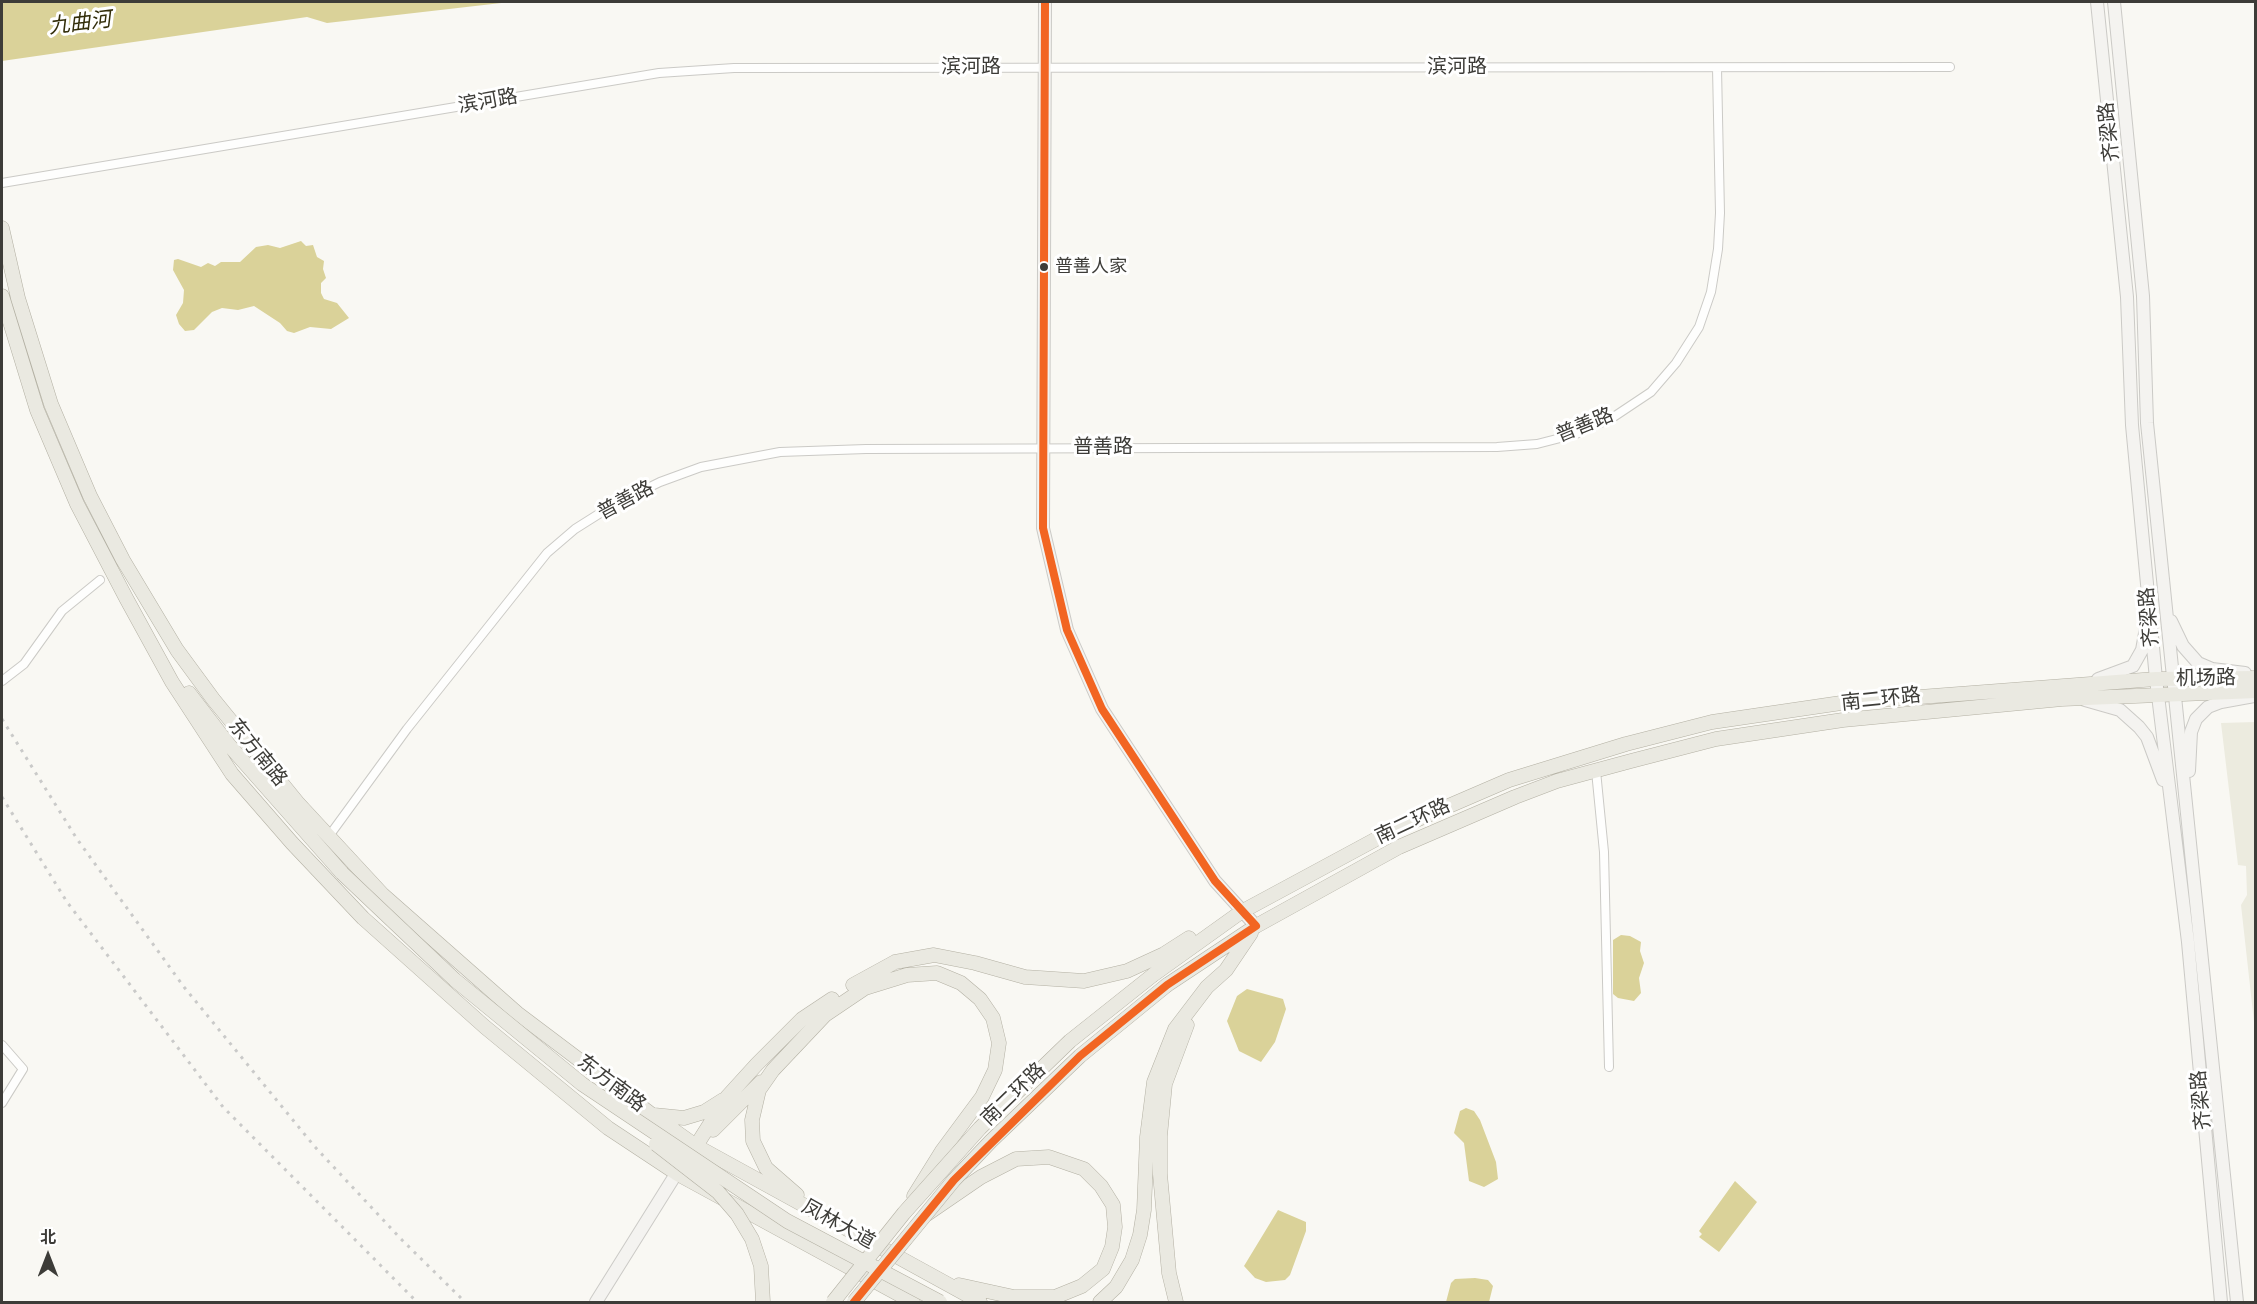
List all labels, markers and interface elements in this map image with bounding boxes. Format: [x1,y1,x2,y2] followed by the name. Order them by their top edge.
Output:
[47,8,113,40] water label: 九曲河
[941,56,1001,80] street label: 滨河路
[1427,56,1487,80] street label: 滨河路
[456,85,520,119] street label: 滨河路
[2095,101,2125,163] street label: 齐梁路
[1055,256,1127,278] place label: 普善人家
[1038,261,1050,273] marker: 普善人家
[1553,404,1617,448] street label: 普善路
[1073,436,1133,460] street label: 普善路
[594,476,658,526] street label: 普善路
[2135,586,2165,648] street label: 齐梁路
[2176,666,2236,692] street label: 机场路
[1840,684,1922,716] street label: 南二环路
[223,714,291,792] street label: 东方南路
[1372,794,1454,850] street label: 南二环路
[572,1050,650,1118] street label: 东方南路
[977,1059,1051,1131] street label: 南二环路
[2187,1069,2217,1131] street label: 齐梁路
[797,1195,879,1255] street label: 凤林大道
[18,1226,78,1286] north arrow
[40,1227,56,1248] text: 北

